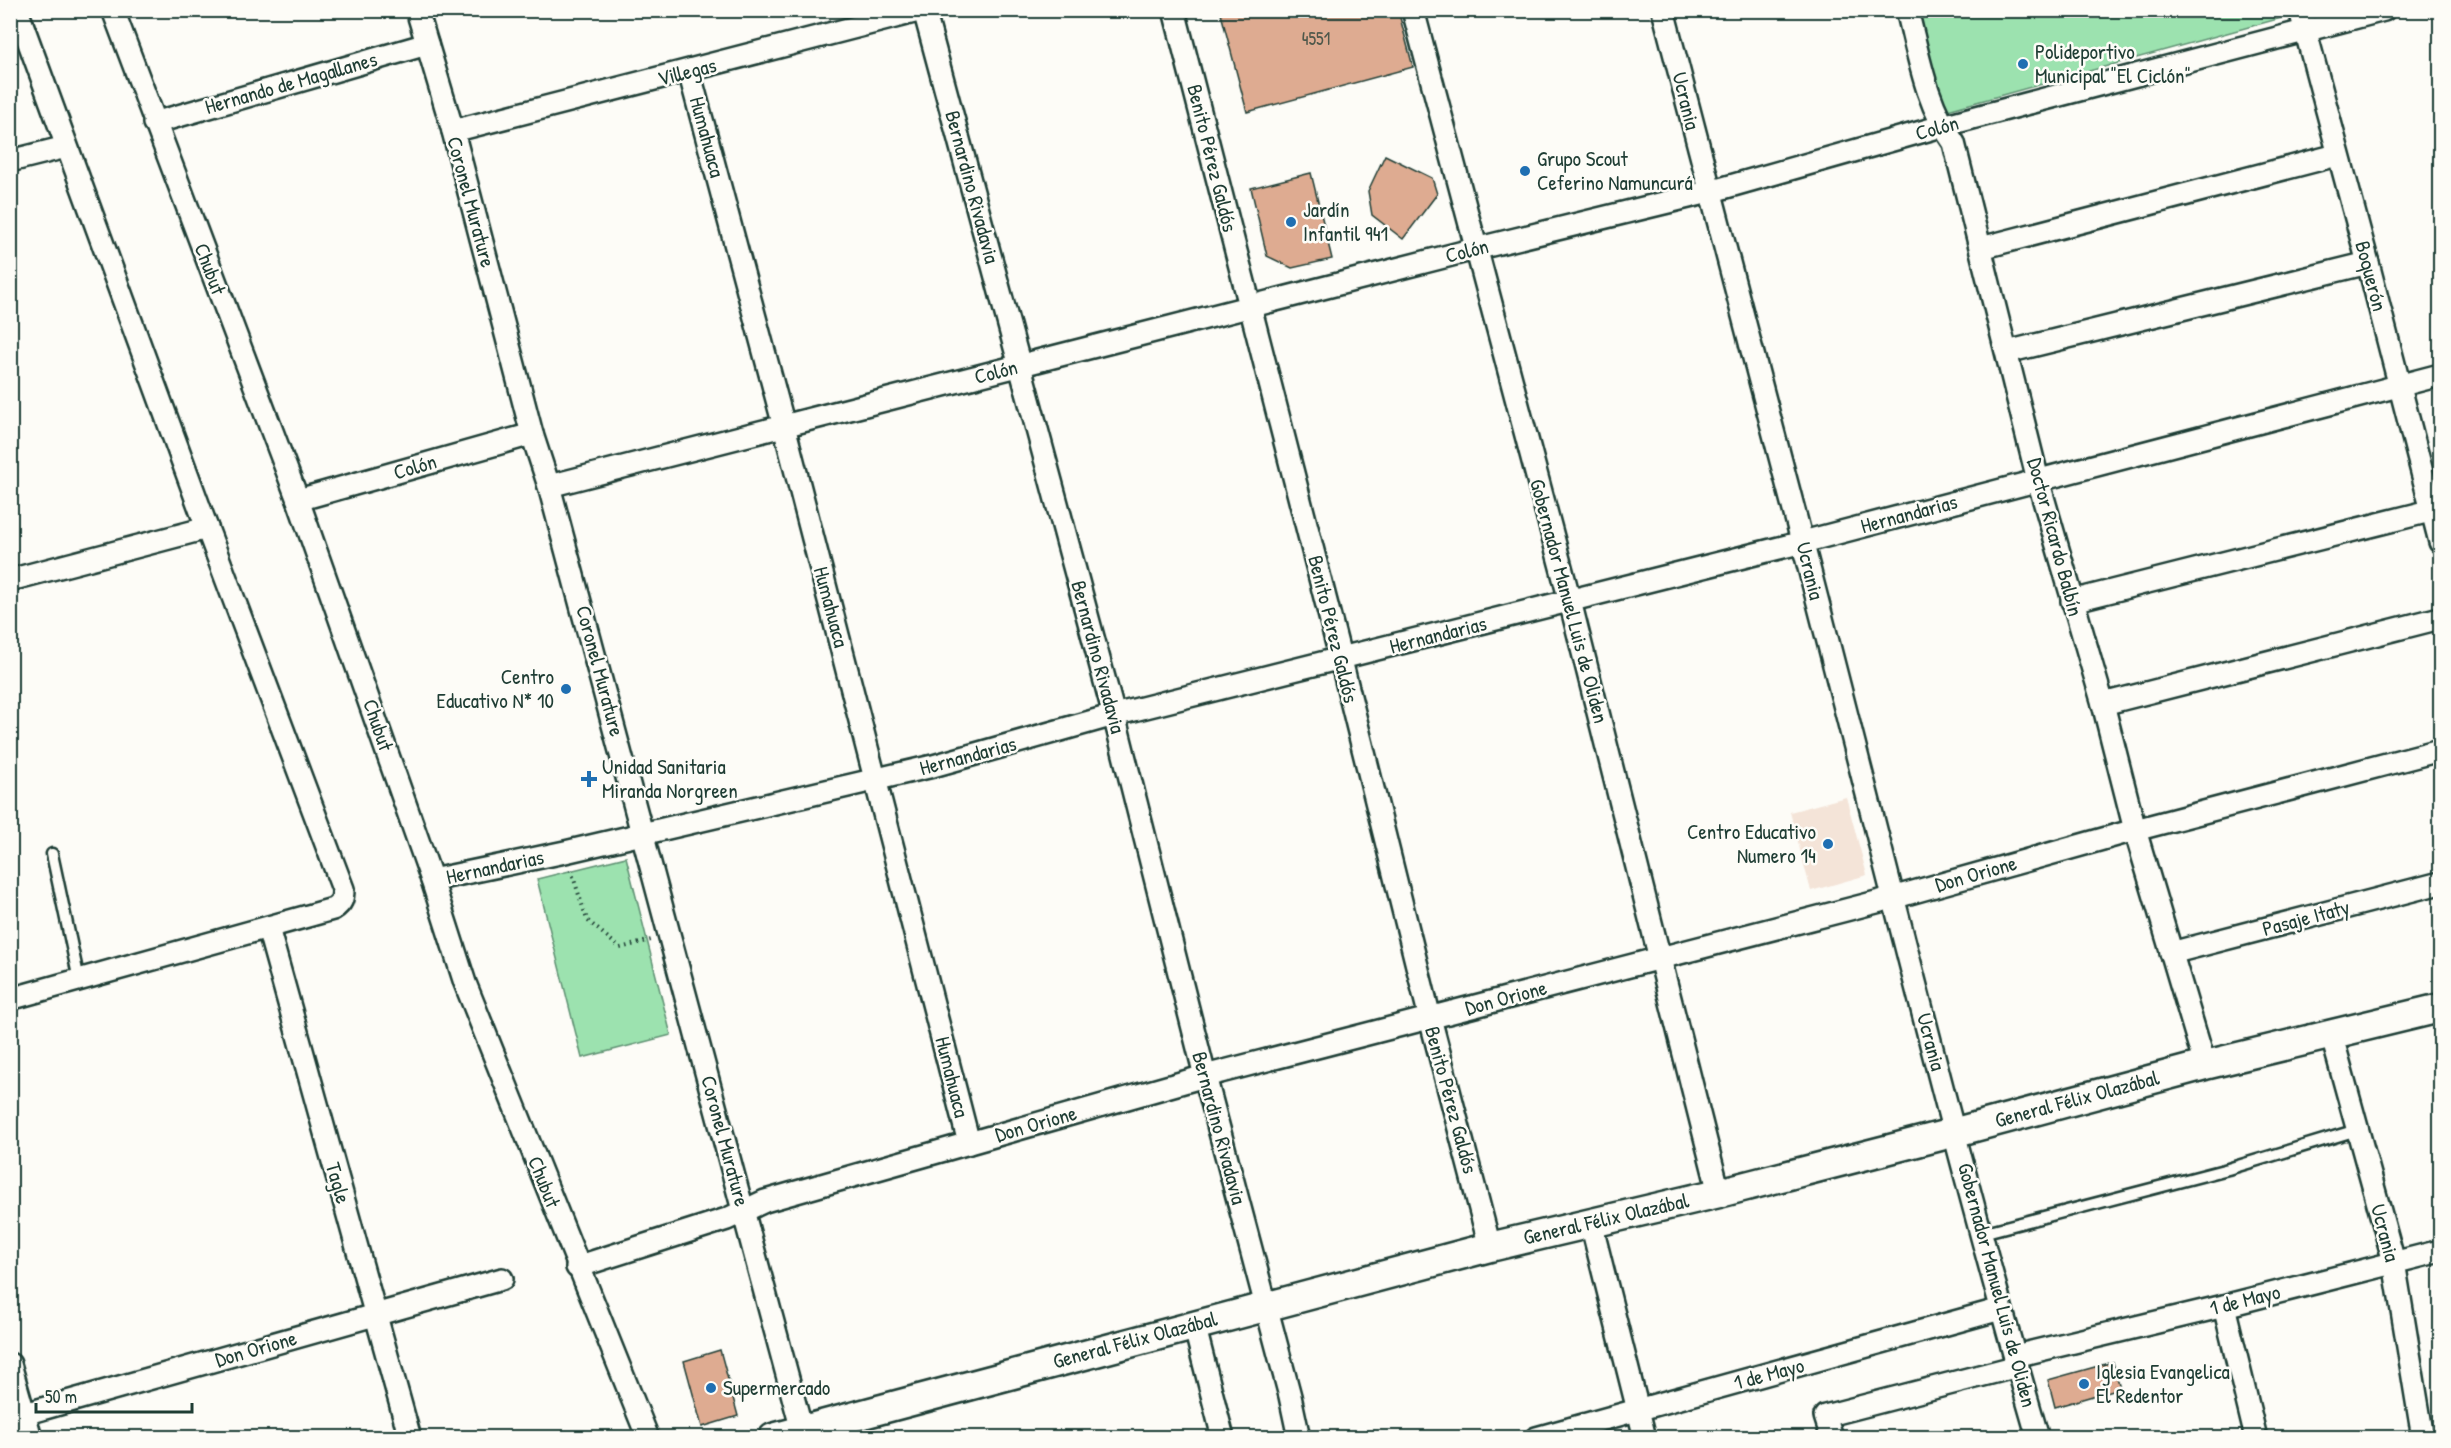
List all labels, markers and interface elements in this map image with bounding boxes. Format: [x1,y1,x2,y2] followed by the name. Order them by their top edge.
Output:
[1302,26,1330,51] house number: 4551
[2035,37,2191,90] place label: Polideportivo Municipal "El Ciclón"
[201,44,380,121] street label: Hernando de Magallanes
[654,50,719,93] street label: Villegas
[2016,57,2030,71] marker: Polideportivo Municipal "El Ciclón"
[1665,69,1708,133] street label: Ucrania
[1180,81,1245,235] street label: Benito Pérez Galdós
[683,93,732,181] street label: Humahuaca
[938,107,1007,267] street label: Bernardino Rivadavia
[1912,108,1962,147] street label: Colón
[440,133,503,270] street label: Coronel Murature
[1537,144,1693,197] place label: Grupo Scout Ceferino Namuncurá
[1518,164,1532,178] marker: Grupo Scout Ceferino Namuncurá
[1303,195,1388,248] place label: Jardín Infantil 941
[1284,215,1298,229] marker: Jardín Infantil 941
[1442,231,1491,270] street label: Colón
[2348,238,2395,314] street label: Boquerón
[187,239,234,299] street label: Chubut
[971,352,1020,391] street label: Colón
[390,447,440,486] street label: Colón
[2020,455,2091,619] street label: Doctor Ricardo Balbín
[1523,476,1616,726] street label: Gobernador Manuel Luis de Oliden
[1857,487,1960,540] street label: Hernandarias
[1789,539,1832,603] street label: Ucrania
[1301,552,1366,706] street label: Benito Pérez Galdós
[807,563,856,651] street label: Humahuaca
[1064,577,1133,737] street label: Bernardino Rivadavia
[569,602,632,739] street label: Coronel Murature
[1386,608,1489,661] street label: Hernandarias
[437,662,554,715] place label: Centro Educativo N* 10
[559,682,573,696] marker: Centro Educativo N* 10
[356,695,401,755] street label: Chubut
[916,729,1019,782] street label: Hernandarias
[602,752,738,805] place label: Unidad Sanitaria Miranda Norgreen
[580,770,598,788] marker: Unidad Sanitaria Miranda Norgreen
[1687,817,1816,870] place label: Centro Educativo Numero 14
[1821,837,1835,851] marker: Centro Educativo Numero 14
[443,842,546,891] street label: Hernandarias
[1932,848,2020,899] street label: Don Orione
[2259,892,2353,943] street label: Pasaje Itaty
[1462,973,1550,1022] street label: Don Orione
[1910,1010,1953,1074] street label: Ucrania
[1418,1023,1485,1177] street label: Benito Pérez Galdós
[928,1033,977,1120] street label: Humahuaca
[1185,1048,1254,1208] street label: Bernardino Rivadavia
[1992,1063,2163,1134] street label: General Félix Olazábal
[694,1072,757,1209] street label: Coronel Murature
[992,1098,1080,1149] street label: Don Orione
[521,1152,568,1213] street label: Chubut
[319,1159,358,1207] street label: Tagle
[1951,1160,2044,1410] street label: Gobernador Manuel Luis de Oliden
[1520,1185,1692,1252] street label: General Félix Olazábal
[2364,1201,2407,1265] street label: Ucrania
[2206,1277,2283,1322] street label: 1 de Mayo
[1050,1304,1221,1375] street label: General Félix Olazábal
[212,1323,300,1374] street label: Don Orione
[1730,1350,1807,1397] street label: 1 de Mayo
[2096,1357,2230,1410] place label: Iglesia Evangelica El Redentor
[723,1373,830,1402] place label: Supermercado
[36,1376,192,1414] scale bar
[2077,1377,2091,1391] marker: Iglesia Evangelica El Redentor
[704,1381,718,1395] marker: Supermercado
[45,1384,77,1409] text: 50 m

